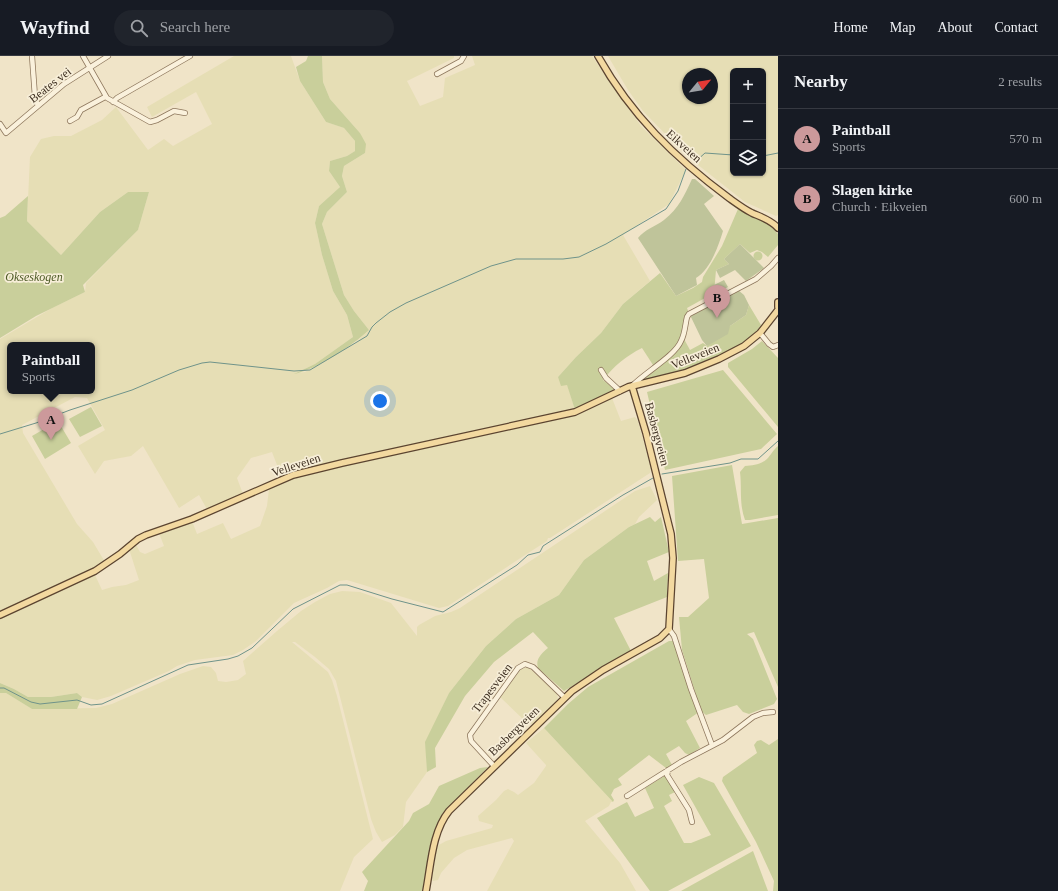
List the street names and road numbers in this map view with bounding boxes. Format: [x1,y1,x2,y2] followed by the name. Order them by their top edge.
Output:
[26,64,74,106] street label: Beates vei
[663,127,705,165] street label: Eikveien
[669,340,721,372] street label: Velleveien
[642,401,672,467] street label: Basbergveien
[270,451,322,479] street label: Velleveien
[469,661,515,715] street label: Trapesveien
[486,703,542,759] street label: Basbergveien

